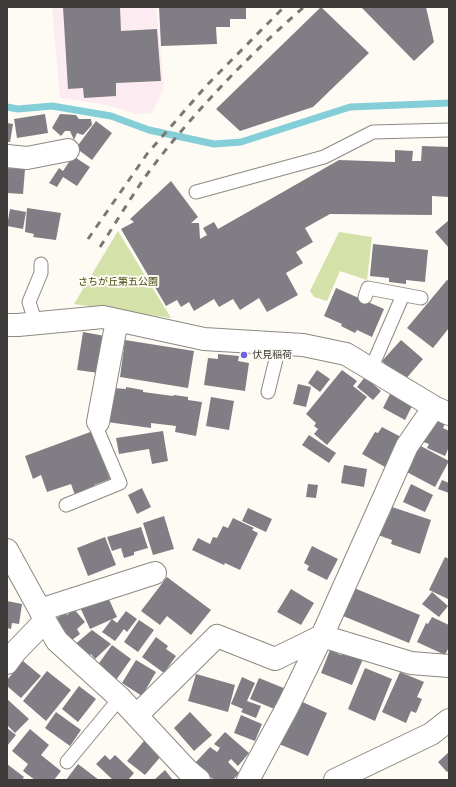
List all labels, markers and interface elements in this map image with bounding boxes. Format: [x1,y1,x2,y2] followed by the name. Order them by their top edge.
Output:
[78,276,158,288] park label: さちが丘第五公園
[252,349,292,361] place label: 伏見稲荷
[239,350,249,360] marker: 伏見稲荷

